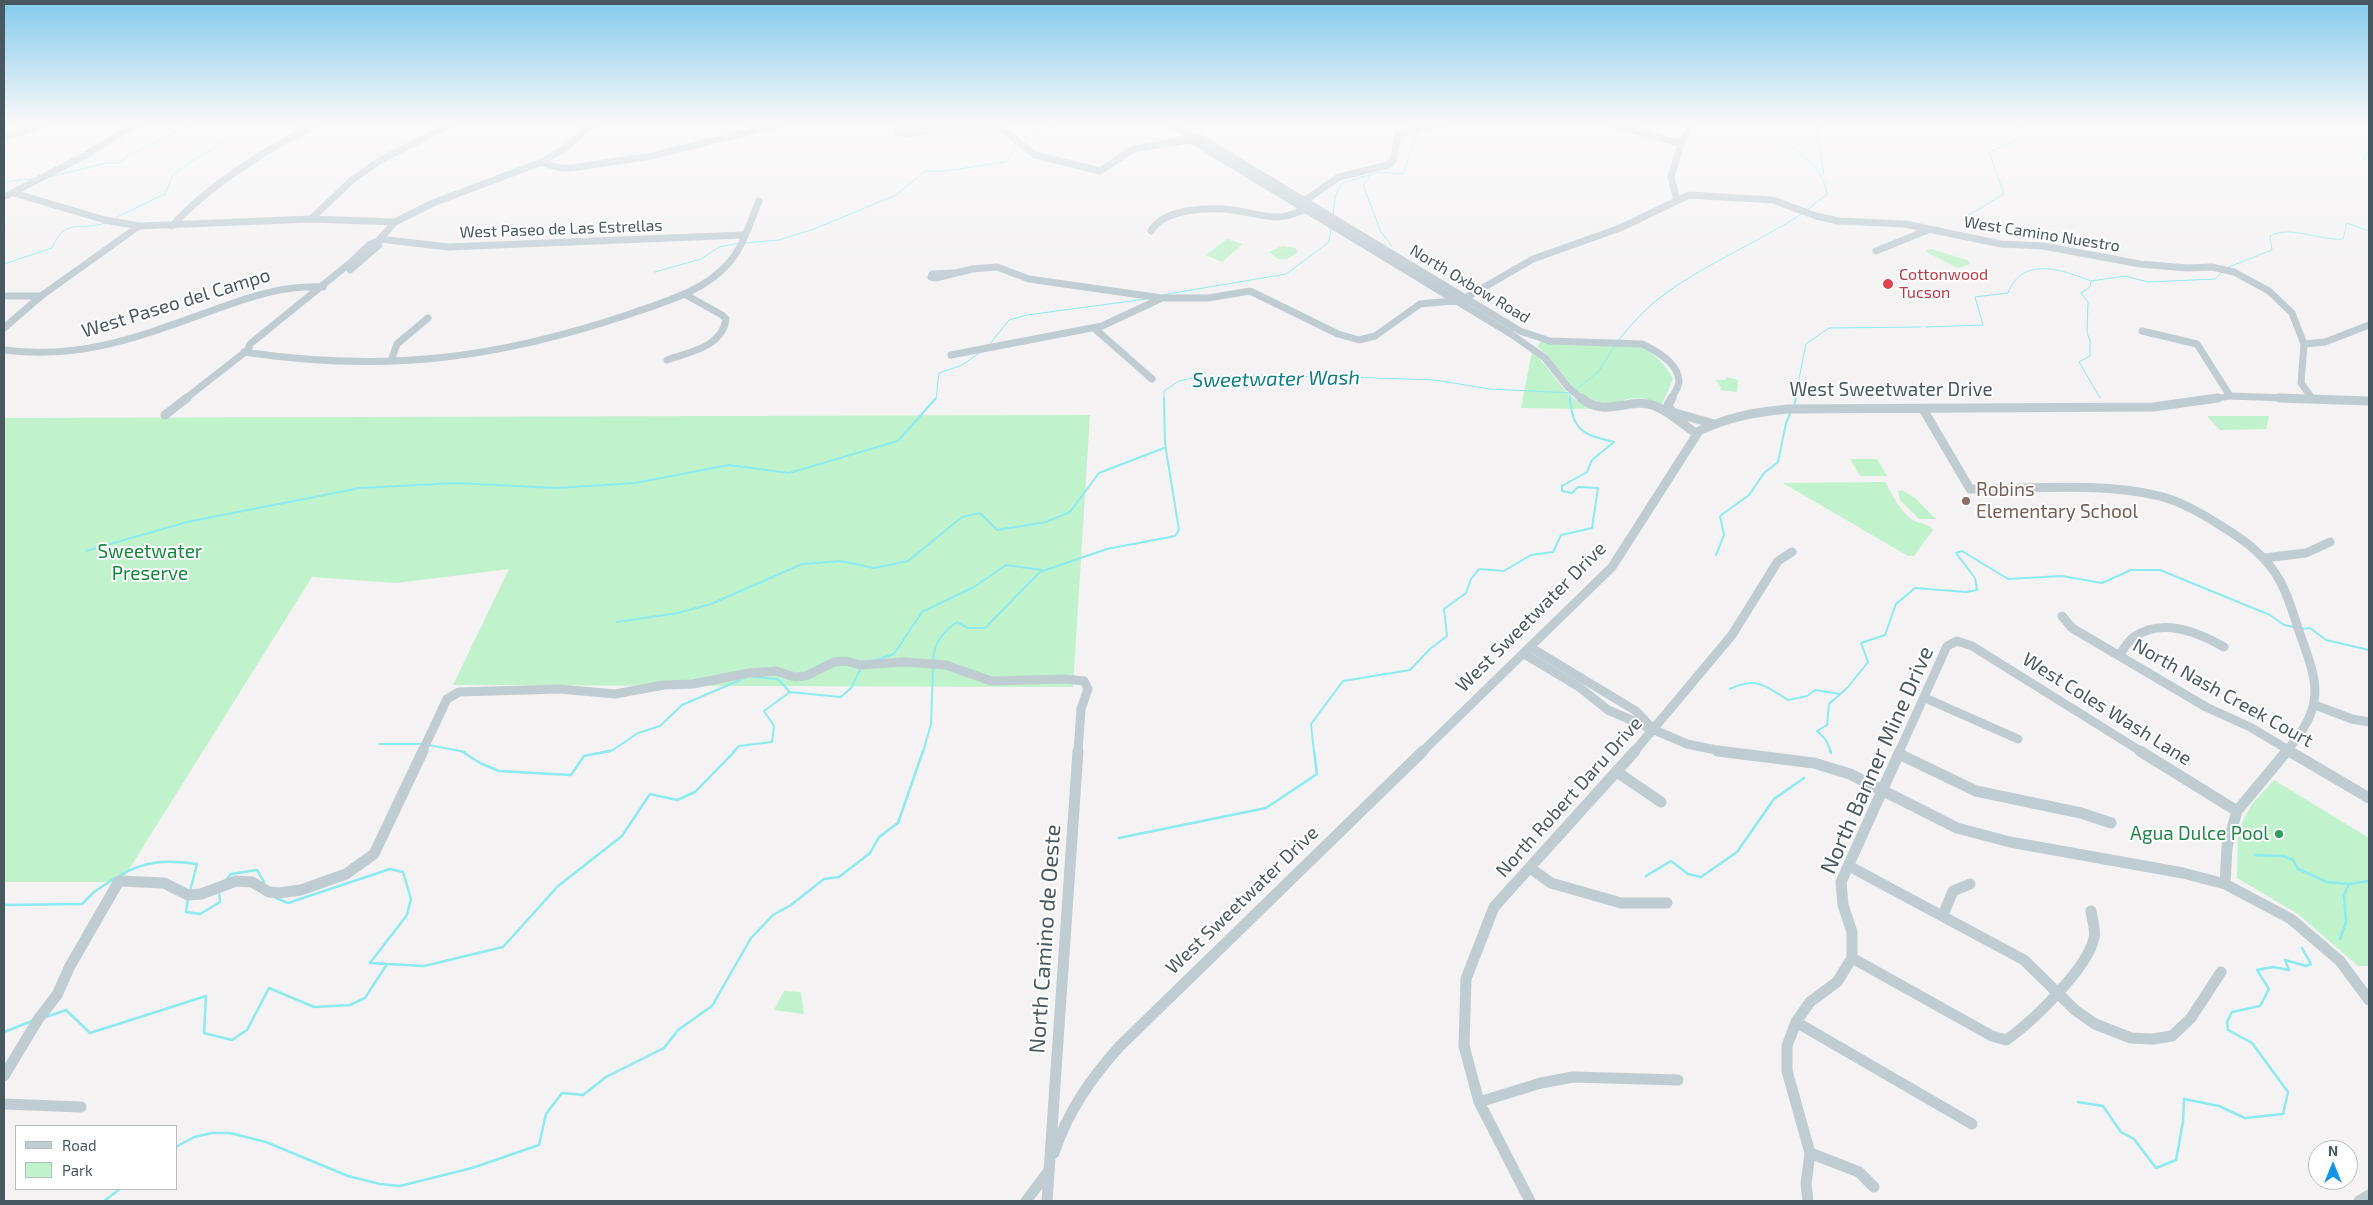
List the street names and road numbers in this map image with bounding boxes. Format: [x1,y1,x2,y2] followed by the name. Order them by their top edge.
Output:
[1963,212,2121,256] street label: West Camino Nuestro
[459,216,663,242] street label: West Paseo de Las Estrellas
[1406,241,1534,327] street label: North Oxbow Road
[79,263,273,343] street label: West Paseo del Campo
[1789,379,1993,401] street label: West Sweetwater Drive
[1451,537,1611,697] street label: West Sweetwater Drive
[2129,634,2317,752] street label: North Nash Creek Court
[1815,642,1939,878] street label: North Banner Mine Drive
[2018,648,2196,770] street label: West Coles Wash Lane
[1491,712,1647,882] street label: North Robert Daru Drive
[1161,821,1323,979] street label: West Sweetwater Drive
[1024,824,1066,1054] street label: North Camino de Oeste

